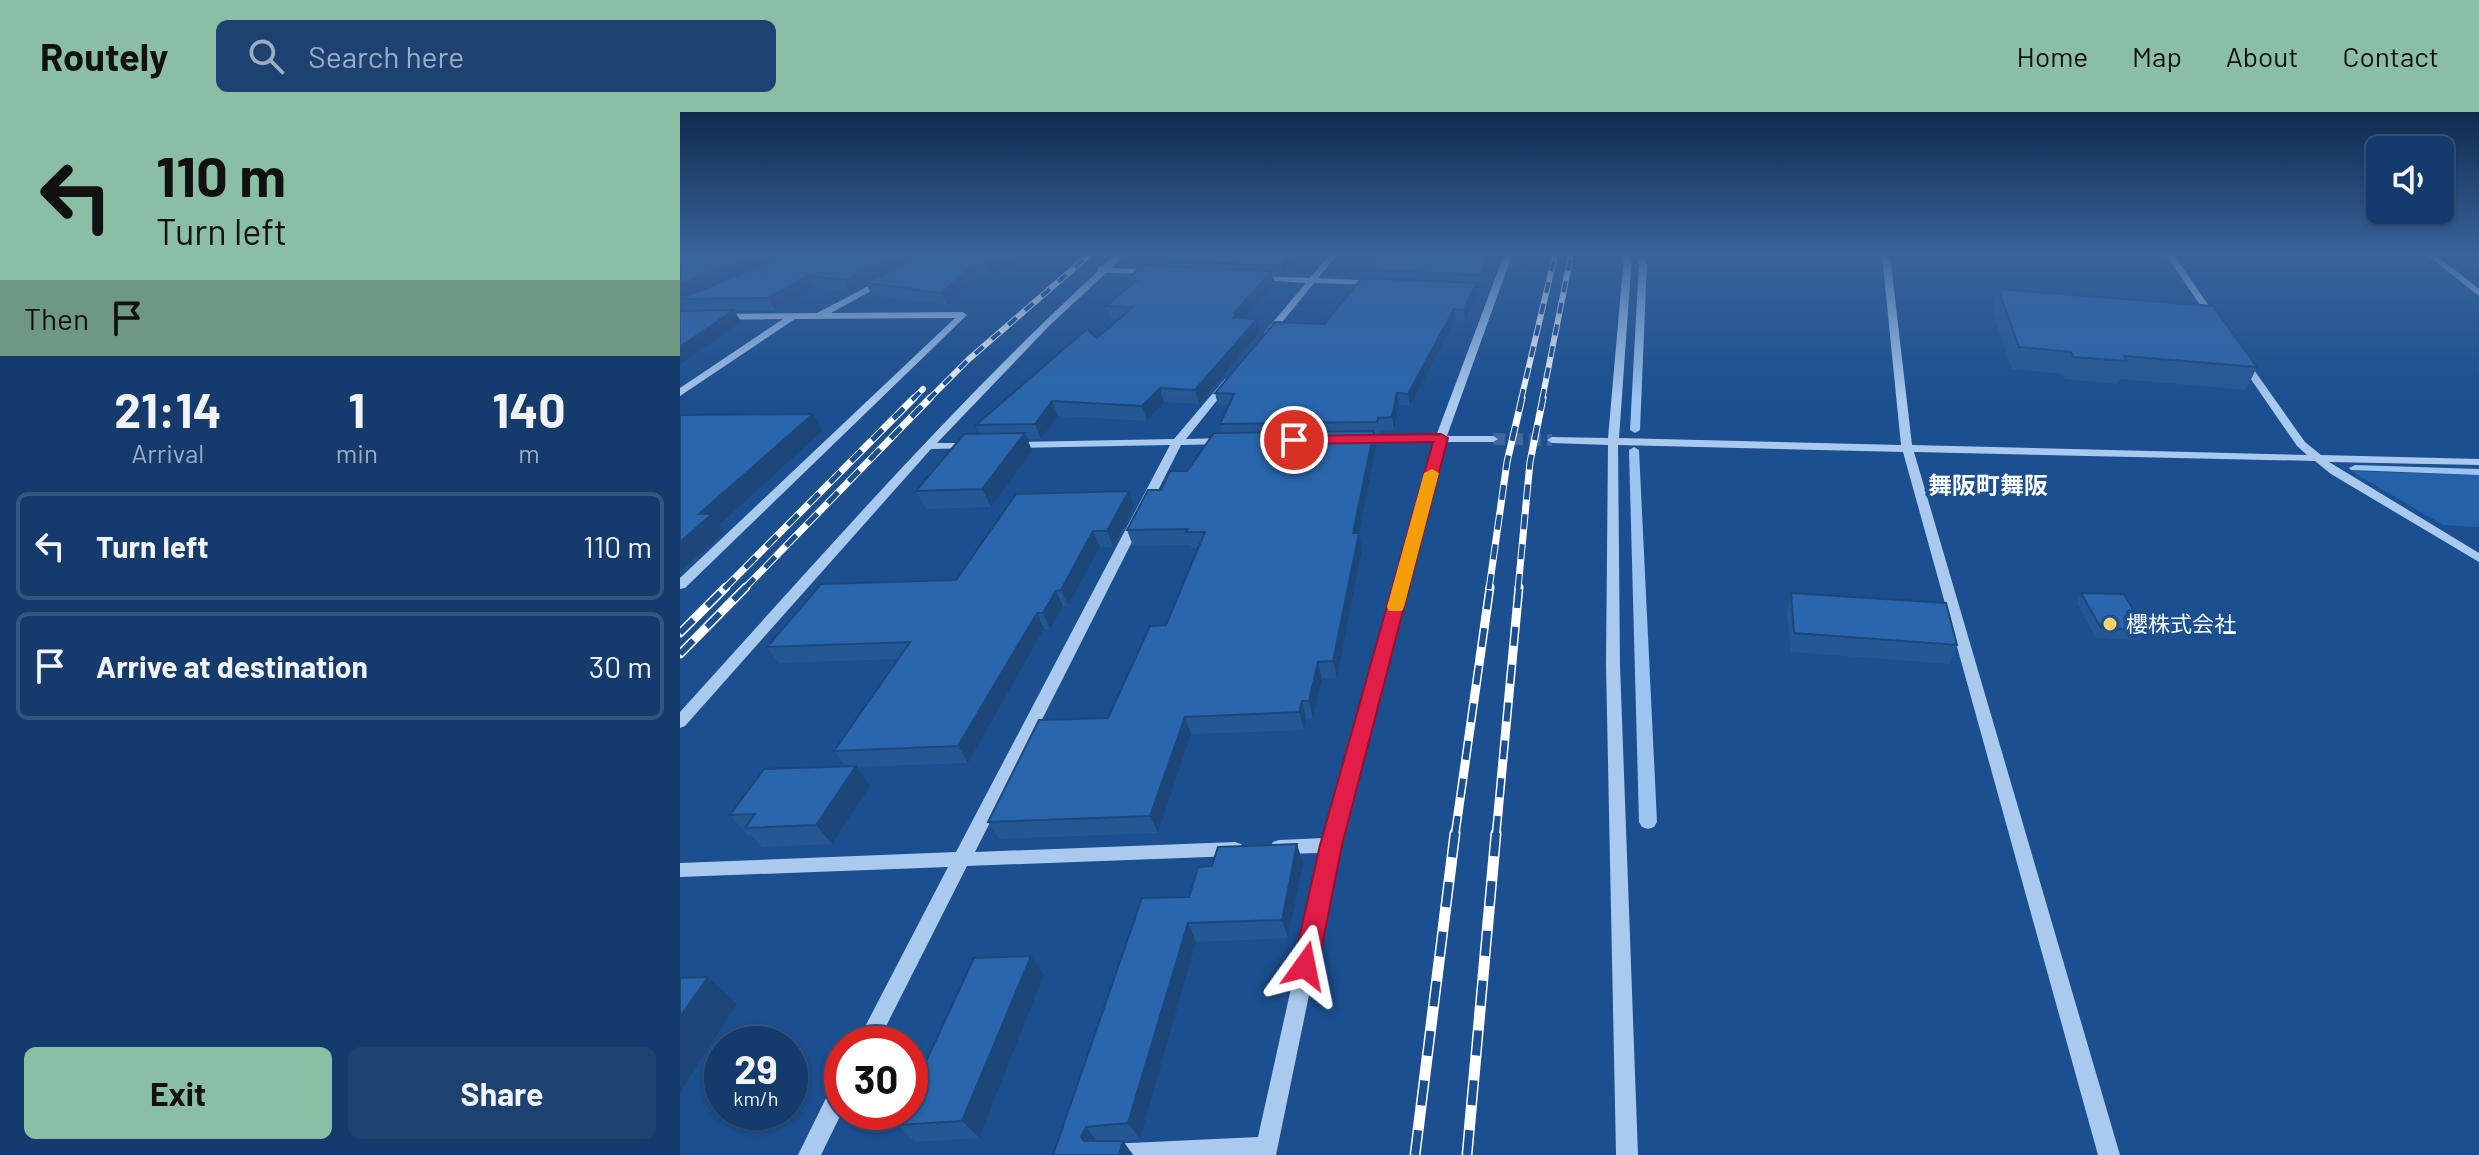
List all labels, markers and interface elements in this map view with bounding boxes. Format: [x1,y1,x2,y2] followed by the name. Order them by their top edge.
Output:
[216,20,776,92] search box
[40,33,168,79] text: Routely
[244,34,288,78] icon: search
[308,38,464,74] text: Search here
[2017,39,2088,73] text: Home
[2132,39,2182,73] text: Map
[2226,39,2298,73] text: About
[2342,39,2439,73] text: Contact
[2366,136,2454,224] map controls
[2366,136,2454,224] button: sound
[156,141,286,208] text: 110 m
[24,144,128,248] icon: left
[156,209,287,252] text: Turn left
[105,296,149,340] icon: arrive
[24,300,89,336] text: Then
[114,380,221,438] text: 21:14
[348,380,365,438] text: 1
[492,380,566,438] text: 140
[1260,406,1328,474] pin
[1272,418,1316,462] icon: arrive
[132,437,204,468] text: Arrival
[336,437,378,468] text: min
[518,437,540,468] text: m
[1928,470,2048,499] district label: 舞阪町舞阪
[28,524,72,568] icon: left
[96,528,209,564] text: Turn left
[583,528,652,564] text: 110 m
[2126,610,2236,636] place label: 櫻株式会社
[2101,615,2119,633] marker: 櫻株式会社
[28,644,72,688] icon: arrive
[96,648,368,684] text: Arrive at destination
[589,648,652,684] text: 30 m
[1263,924,1347,1008] position arrow
[824,1026,928,1130] speed limit sign: 30
[734,1044,778,1092] text: 29
[24,1047,332,1139] button: Exit
[348,1047,656,1139] button: Share
[733,1086,779,1110] text: km/h

